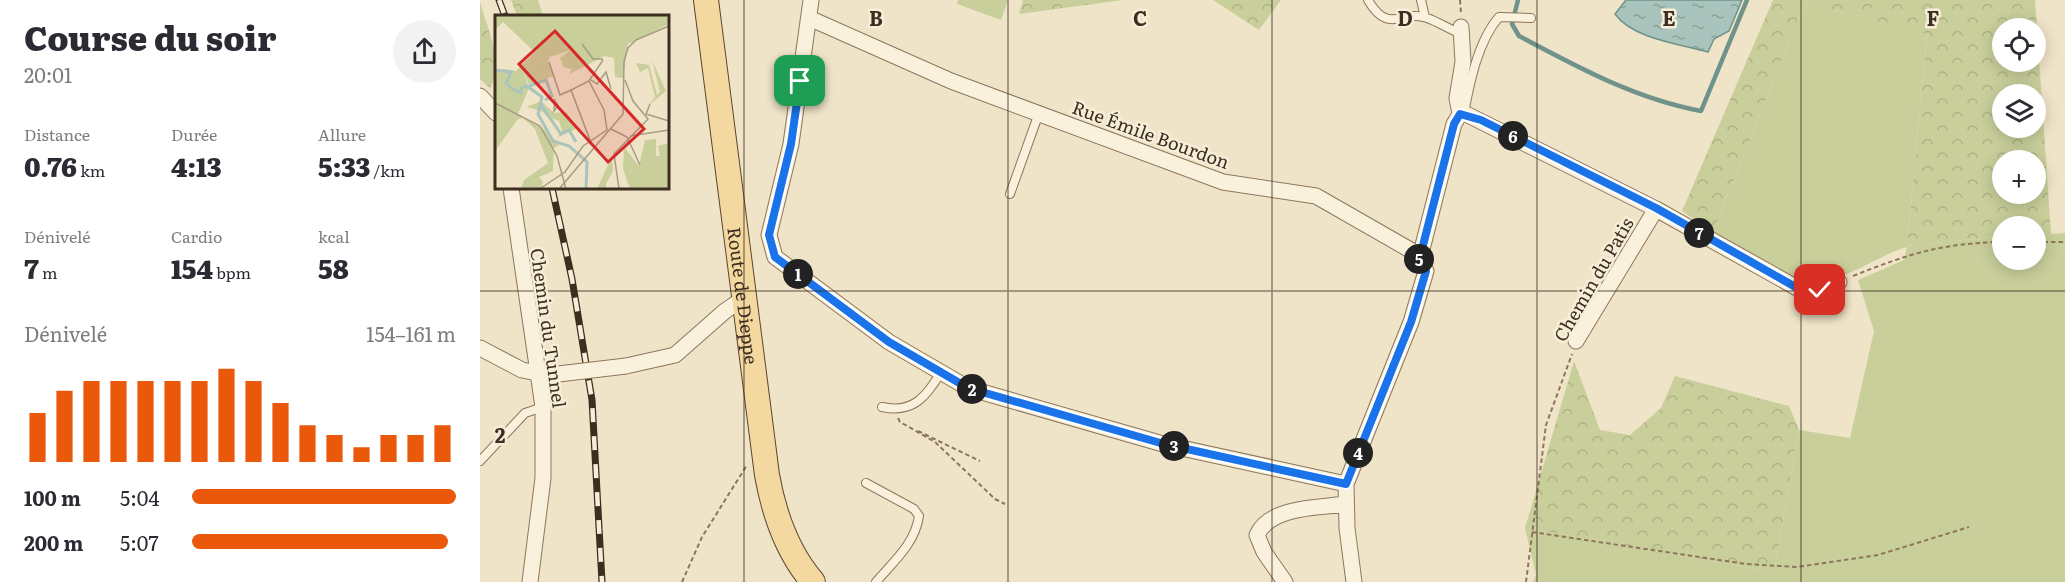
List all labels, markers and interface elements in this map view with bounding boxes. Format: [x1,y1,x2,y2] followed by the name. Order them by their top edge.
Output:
[869,2,883,32] text: B
[1133,2,1147,32] text: C
[1397,2,1413,32] text: D
[1662,2,1676,32] text: E
[1927,2,1940,32] text: F
[24,12,276,61] text: Course du soir
[495,15,669,189] inset map
[1992,18,2046,270] map controls
[1992,18,2046,72] button: locate
[393,20,456,83] button: share
[774,55,825,106] pin
[24,59,72,89] text: 20:01
[783,64,816,97] icon: arrive
[1992,84,2046,138] button: layers
[1069,93,1233,175] street label: Rue Émile Bourdon
[1498,121,1528,151] pin: 6
[24,122,90,146] text: Distance
[171,122,217,146] text: Durée
[318,122,366,146] text: Allure
[1508,124,1518,148] text: 6
[24,146,77,185] text: 0.76
[171,146,222,185] text: 4:13
[318,146,370,185] text: 5:33
[1992,150,2046,204] button: +
[77,158,105,182] text: km
[370,158,405,182] text: /km
[1546,212,1640,346] street label: Chemin du Patis
[1992,216,2046,270] button: −
[1684,218,1714,248] pin: 7
[1695,221,1703,245] text: 7
[24,224,90,248] text: Dénivelé
[171,224,222,248] text: Cardio
[318,224,350,248] text: kcal
[722,225,766,366] street label: Route de Dieppe
[1404,244,1434,274] pin: 5
[524,246,574,410] street label: Chemin du Tunnel
[1415,247,1423,271] text: 5
[24,248,39,287] text: 7
[171,248,213,287] text: 154
[318,248,349,287] text: 58
[783,259,813,289] pin: 1
[39,260,57,284] text: m
[213,260,251,284] text: bpm
[795,262,801,286] text: 1
[1794,264,1845,315] pin
[1803,273,1836,306] icon: check
[24,318,107,348] text: Dénivelé
[366,318,456,348] text: 154–161 m
[957,374,987,404] pin: 2
[968,377,976,401] text: 2
[495,419,506,449] text: 2
[1159,431,1189,461] pin: 3
[1170,434,1178,458] text: 3
[1343,438,1373,468] pin: 4
[1353,441,1363,465] text: 4
[24,482,81,512] text: 100 m
[120,482,159,512] text: 5:04
[24,527,83,557] text: 200 m
[120,527,159,557] text: 5:07

